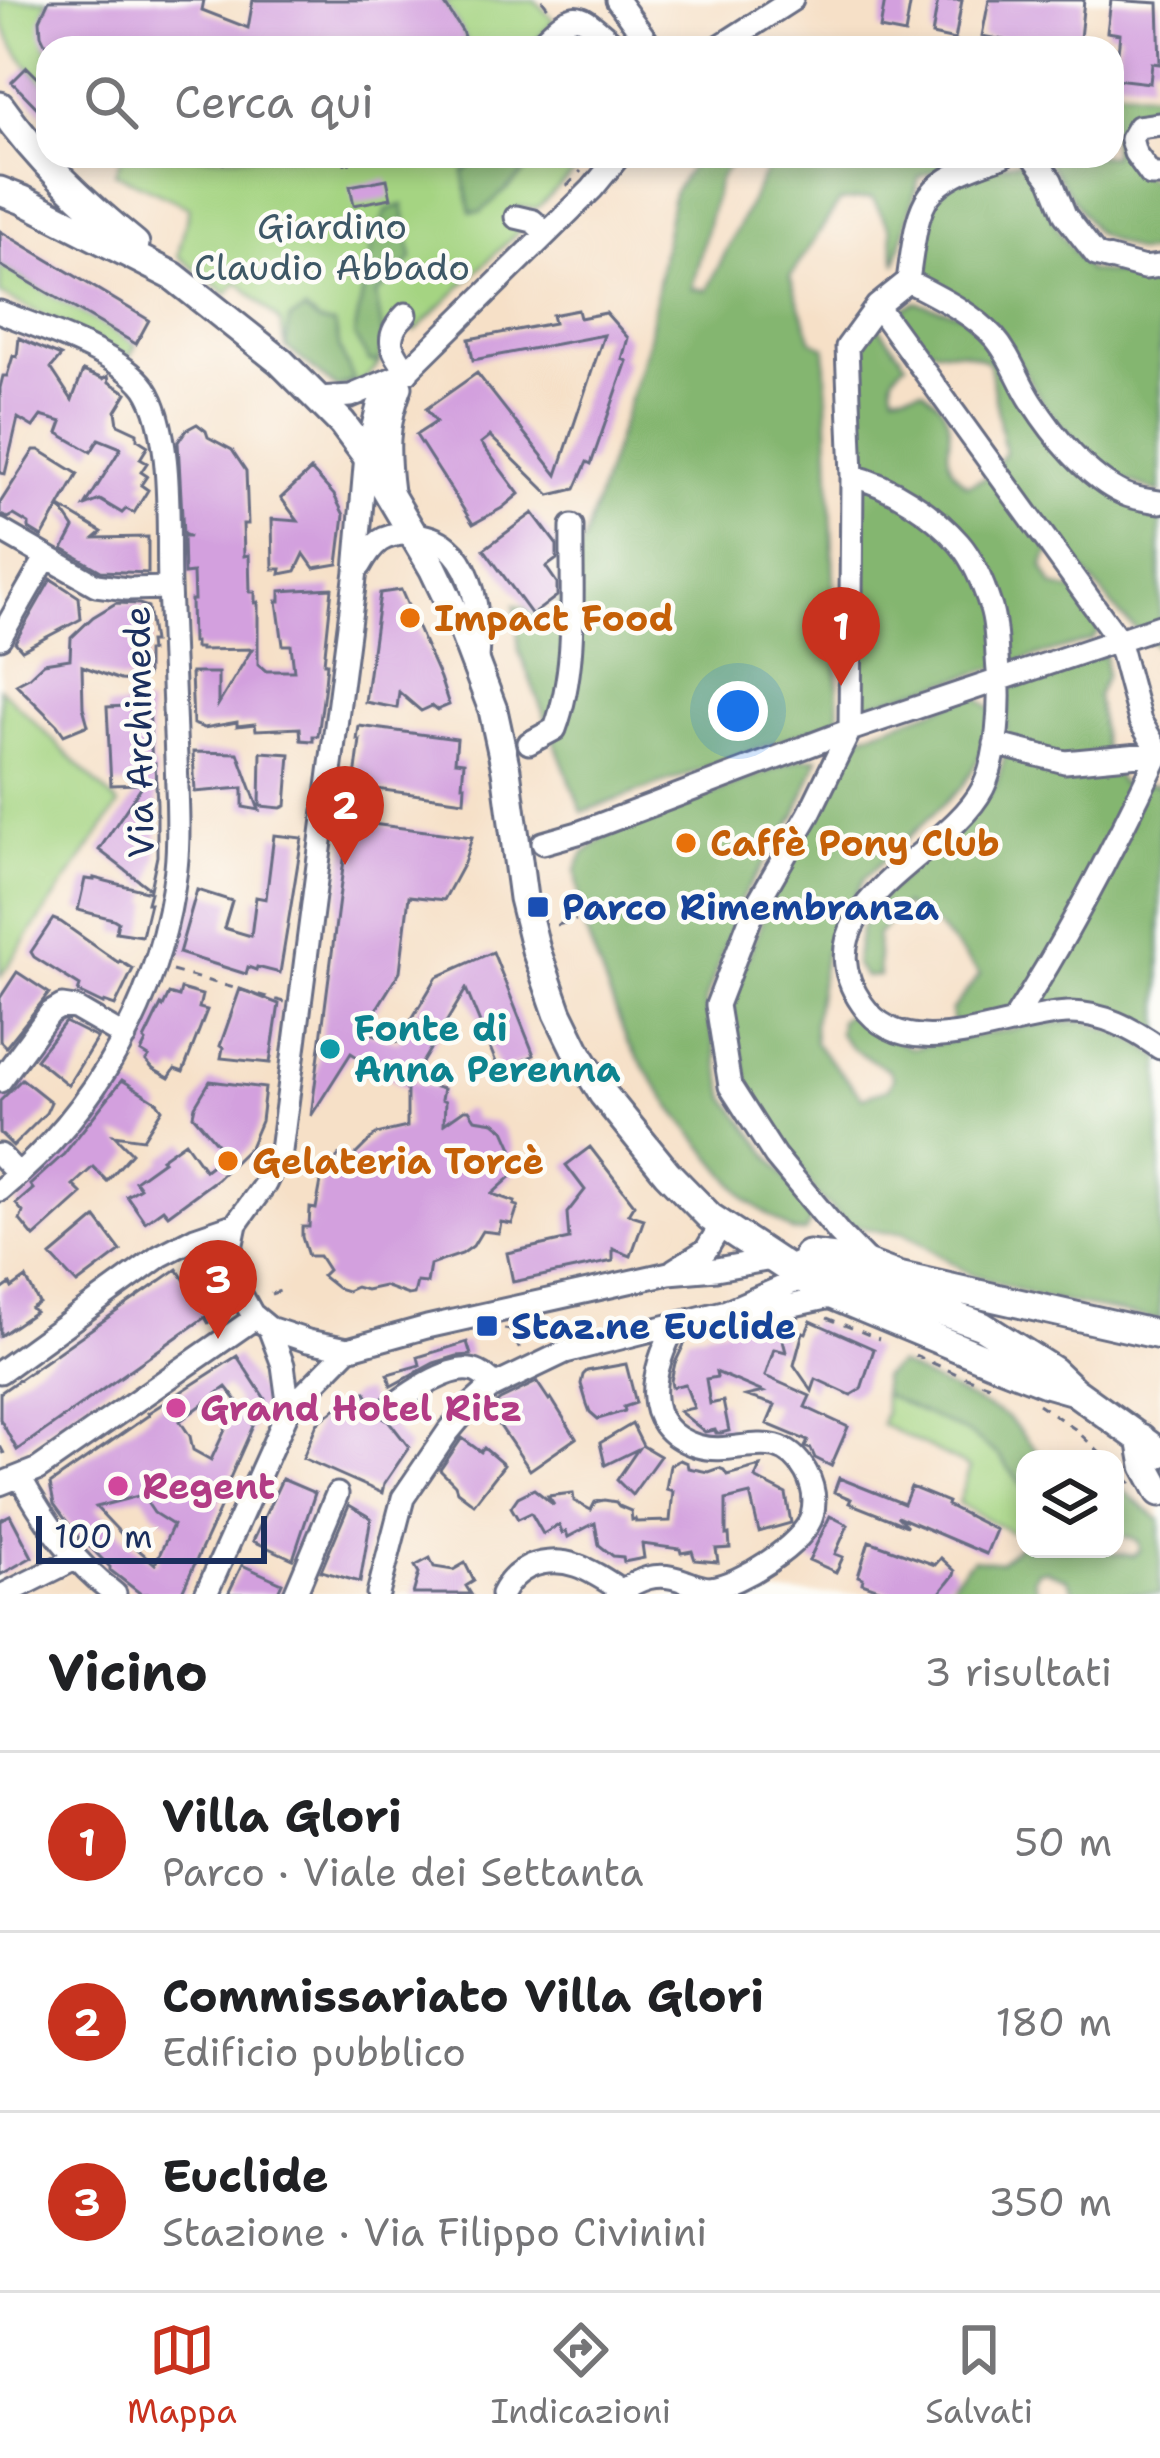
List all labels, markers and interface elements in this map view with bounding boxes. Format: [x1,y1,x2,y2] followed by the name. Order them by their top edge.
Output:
[36,36,1124,168] search box
[78,69,144,135] icon: search
[174,72,374,132] text: Cerca qui
[194,202,470,292] park label: Giardino Claudio Abbado
[802,587,880,686] pin: 1
[434,594,674,643] place label: Impact Food
[112,605,166,859] street label: Via Archimede
[397,605,423,631] marker: Impact Food
[708,681,768,741] your location
[306,766,384,865] pin: 2
[710,819,1000,868] place label: Caffè Pony Club
[673,830,699,856] marker: Caffè Pony Club
[562,883,940,932] place label: Parco Rimembranza
[525,894,551,920] marker: Parco Rimembranza
[354,1004,621,1094] place label: Fonte di Anna Perenna
[317,1036,343,1062] marker: Fonte di Anna Perenna
[252,1137,544,1186] place label: Gelateria Torcè
[215,1148,241,1174] marker: Gelateria Torcè
[179,1240,257,1339] pin: 3
[511,1302,796,1351] place label: Staz.ne Euclide
[474,1313,500,1339] marker: Staz.ne Euclide
[200,1384,522,1433] place label: Grand Hotel Ritz
[163,1395,189,1421] marker: Grand Hotel Ritz
[1016,1450,1124,1558] map controls
[1016,1450,1124,1558] button: layers
[142,1462,275,1511] place label: Regent
[105,1473,131,1499] marker: Regent
[36,1510,267,1563] scale bar
[54,1514,153,1559] text: 100 m
[48,1638,208,1706] text: Vicino
[924,1646,1112,1698] text: 3 risultati
[162,1786,402,1846] text: Villa Glori
[78,1816,96,1868] text: 1
[1014,1816,1112,1868] text: 50 m
[162,1846,644,1898] text: Parco · Viale dei Settanta
[162,1966,764,2026] text: Commissariato Villa Glori
[73,1996,101,2048] text: 2
[996,1996,1112,2048] text: 180 m
[162,2026,466,2078] text: Edificio pubblico
[162,2146,329,2206] text: Euclide
[73,2176,101,2228] text: 3
[988,2176,1112,2228] text: 350 m
[162,2206,707,2258] text: Stazione · Via Filippo Civinini
[127,2317,237,2434] tab: Mappa
[491,2317,671,2434] tab: Indicazioni
[925,2317,1033,2434] tab: Salvati

